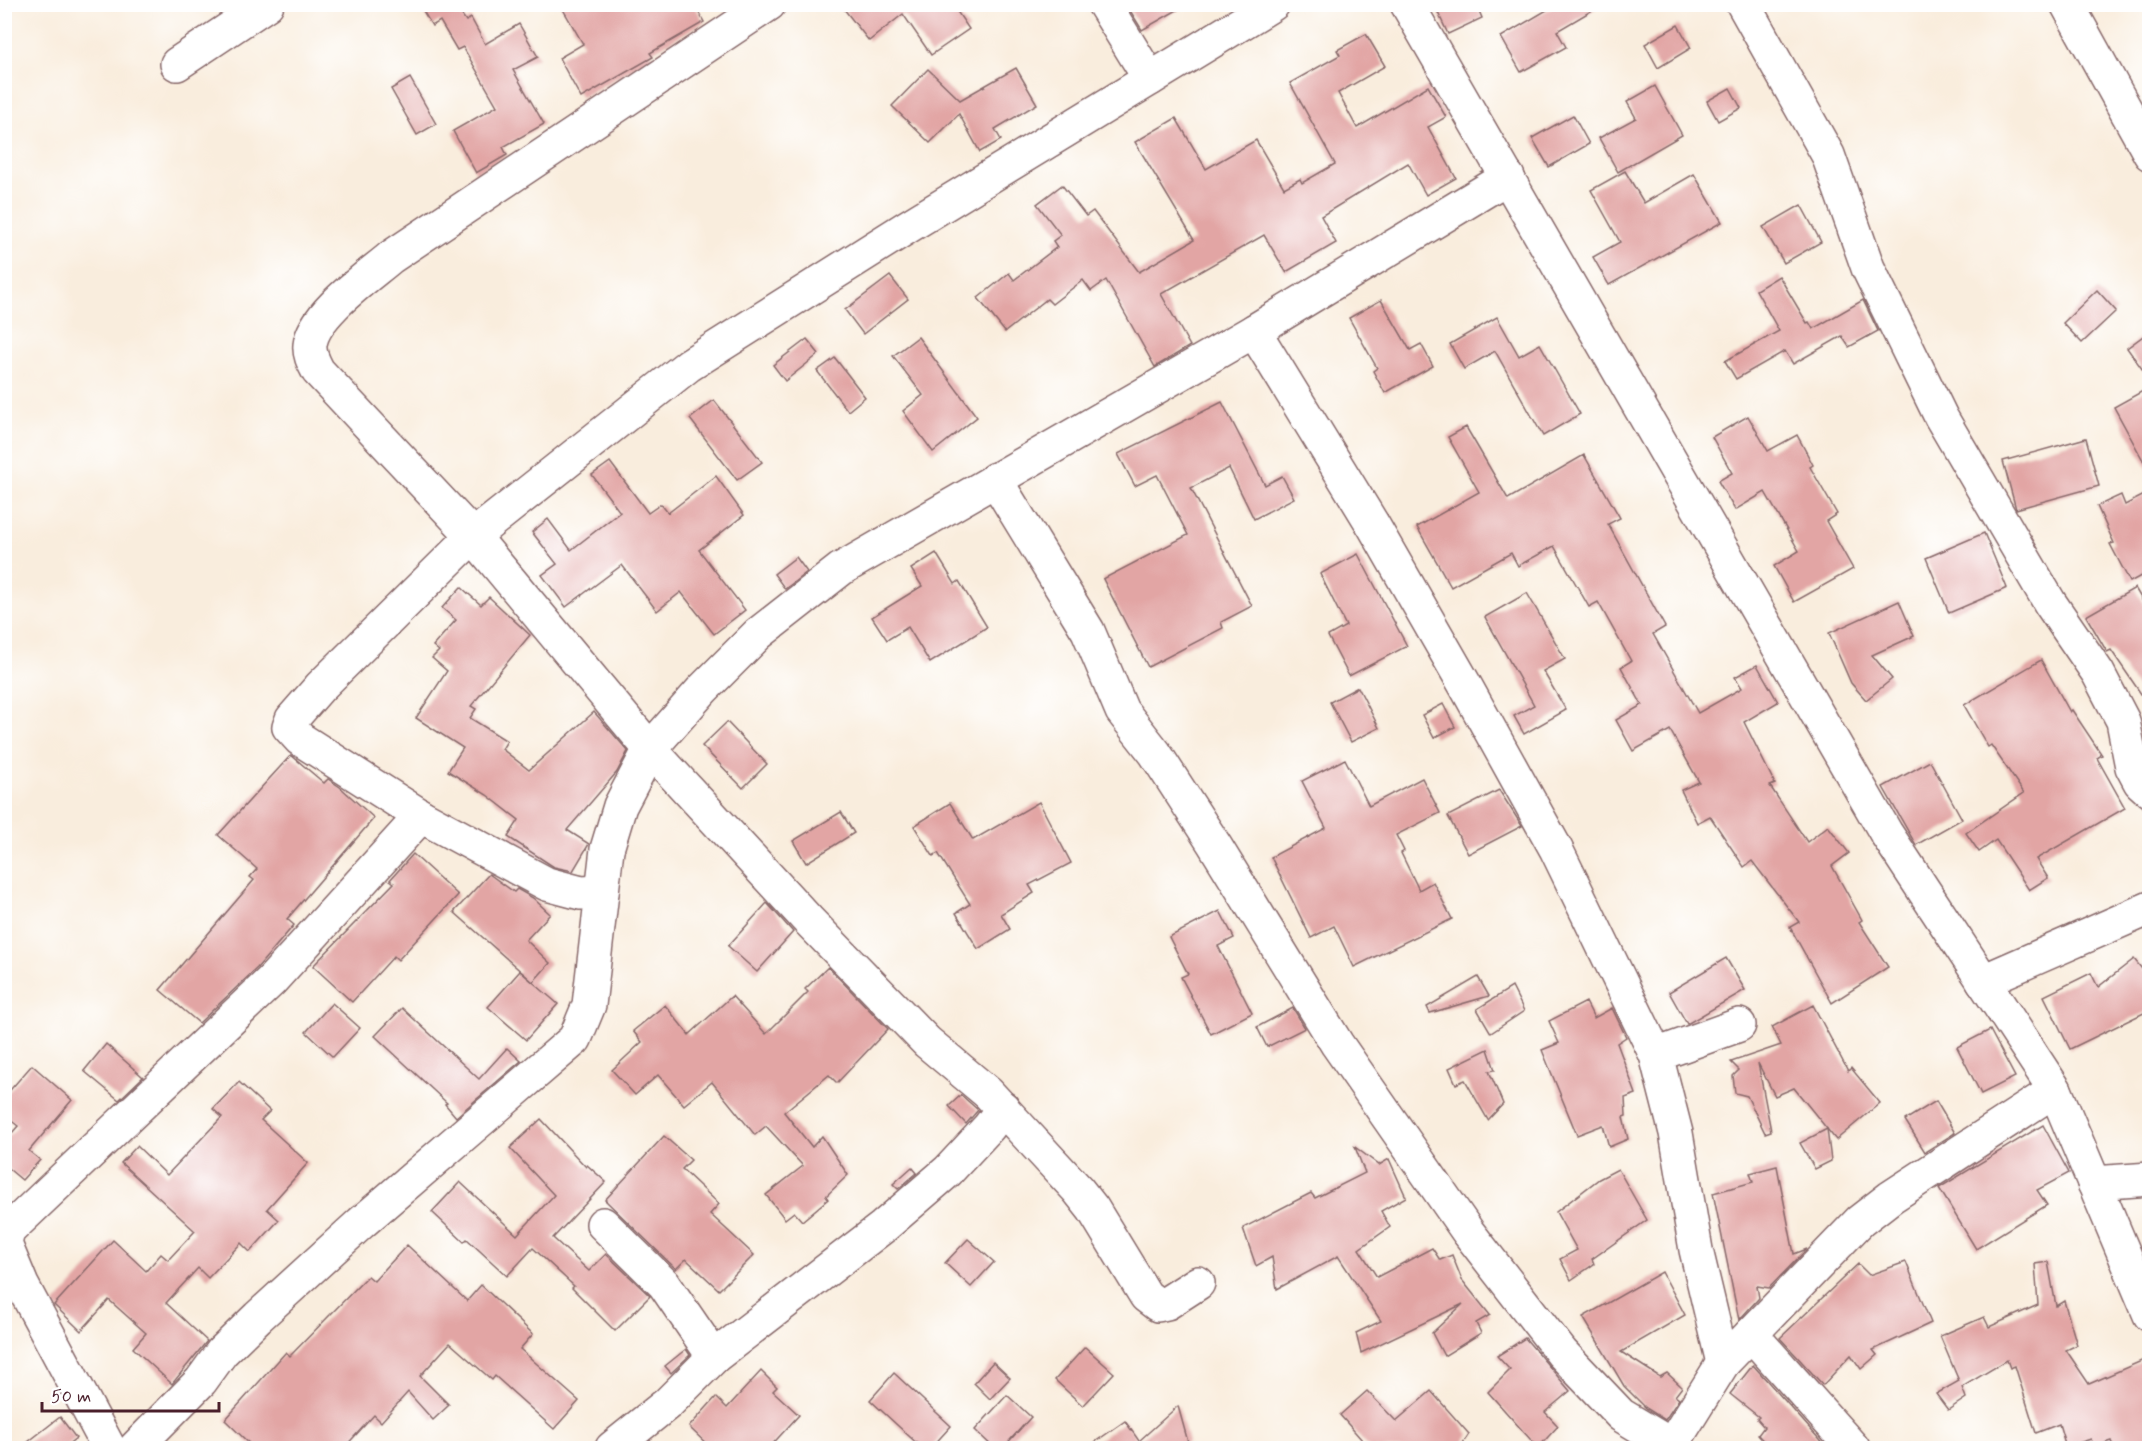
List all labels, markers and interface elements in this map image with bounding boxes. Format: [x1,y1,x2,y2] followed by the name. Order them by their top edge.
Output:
[42,1375,219,1413] scale bar
[51,1385,91,1409] text: 50 m

